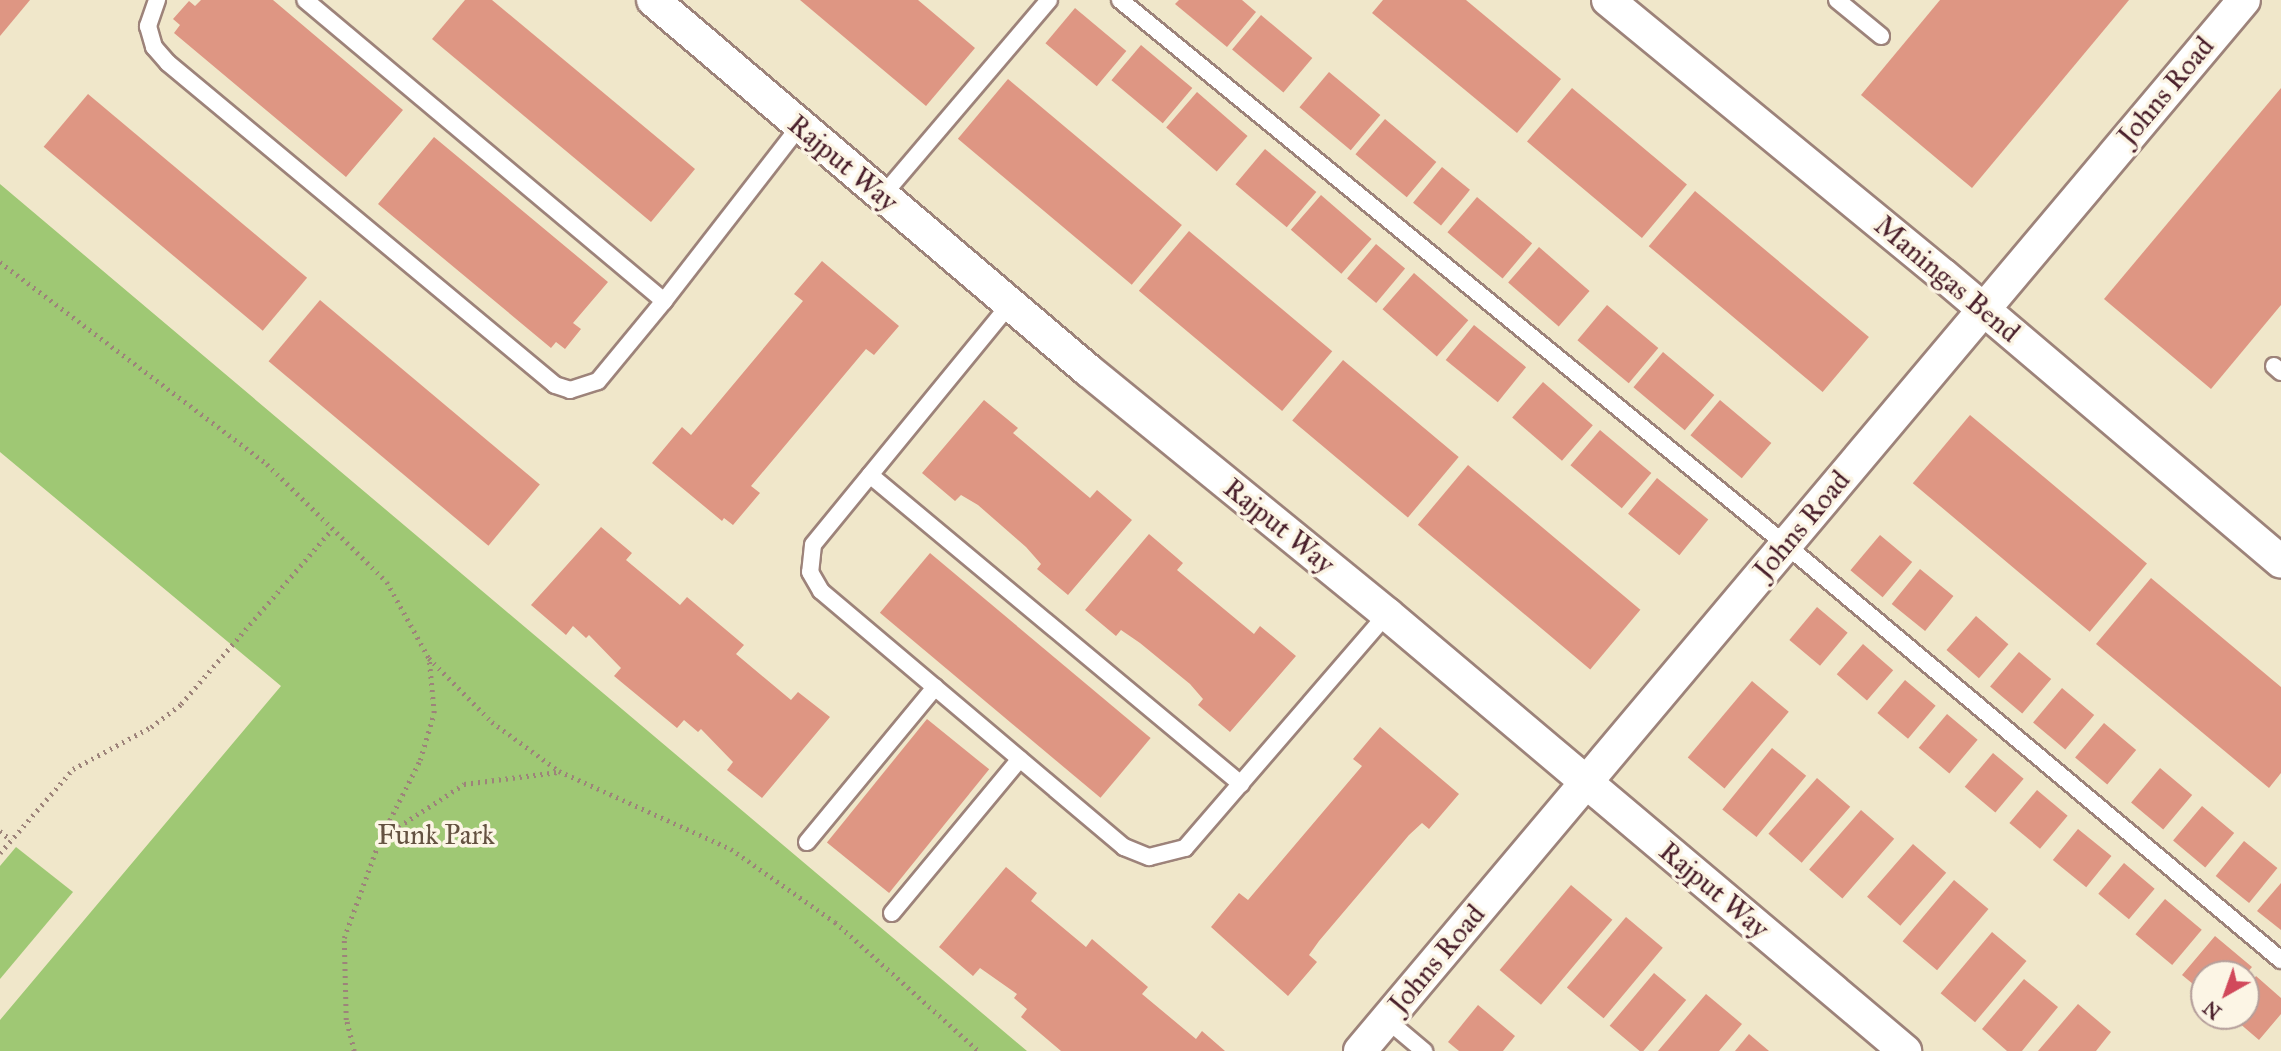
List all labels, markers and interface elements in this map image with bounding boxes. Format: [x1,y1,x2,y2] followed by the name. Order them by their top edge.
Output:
[2111,30,2221,152] street label: Johns Road
[781,107,905,219] street label: Rajput Way
[1868,209,2026,349] street label: Maningas Bend
[1747,464,1857,586] street label: Johns Road
[1217,471,1341,581] street label: Rajput Way
[377,818,495,852] park label: Funk Park
[1652,834,1776,946] street label: Rajput Way
[1382,898,1492,1020] street label: Johns Road
[2190,960,2260,1030] north arrow
[2199,996,2226,1024] text: N

